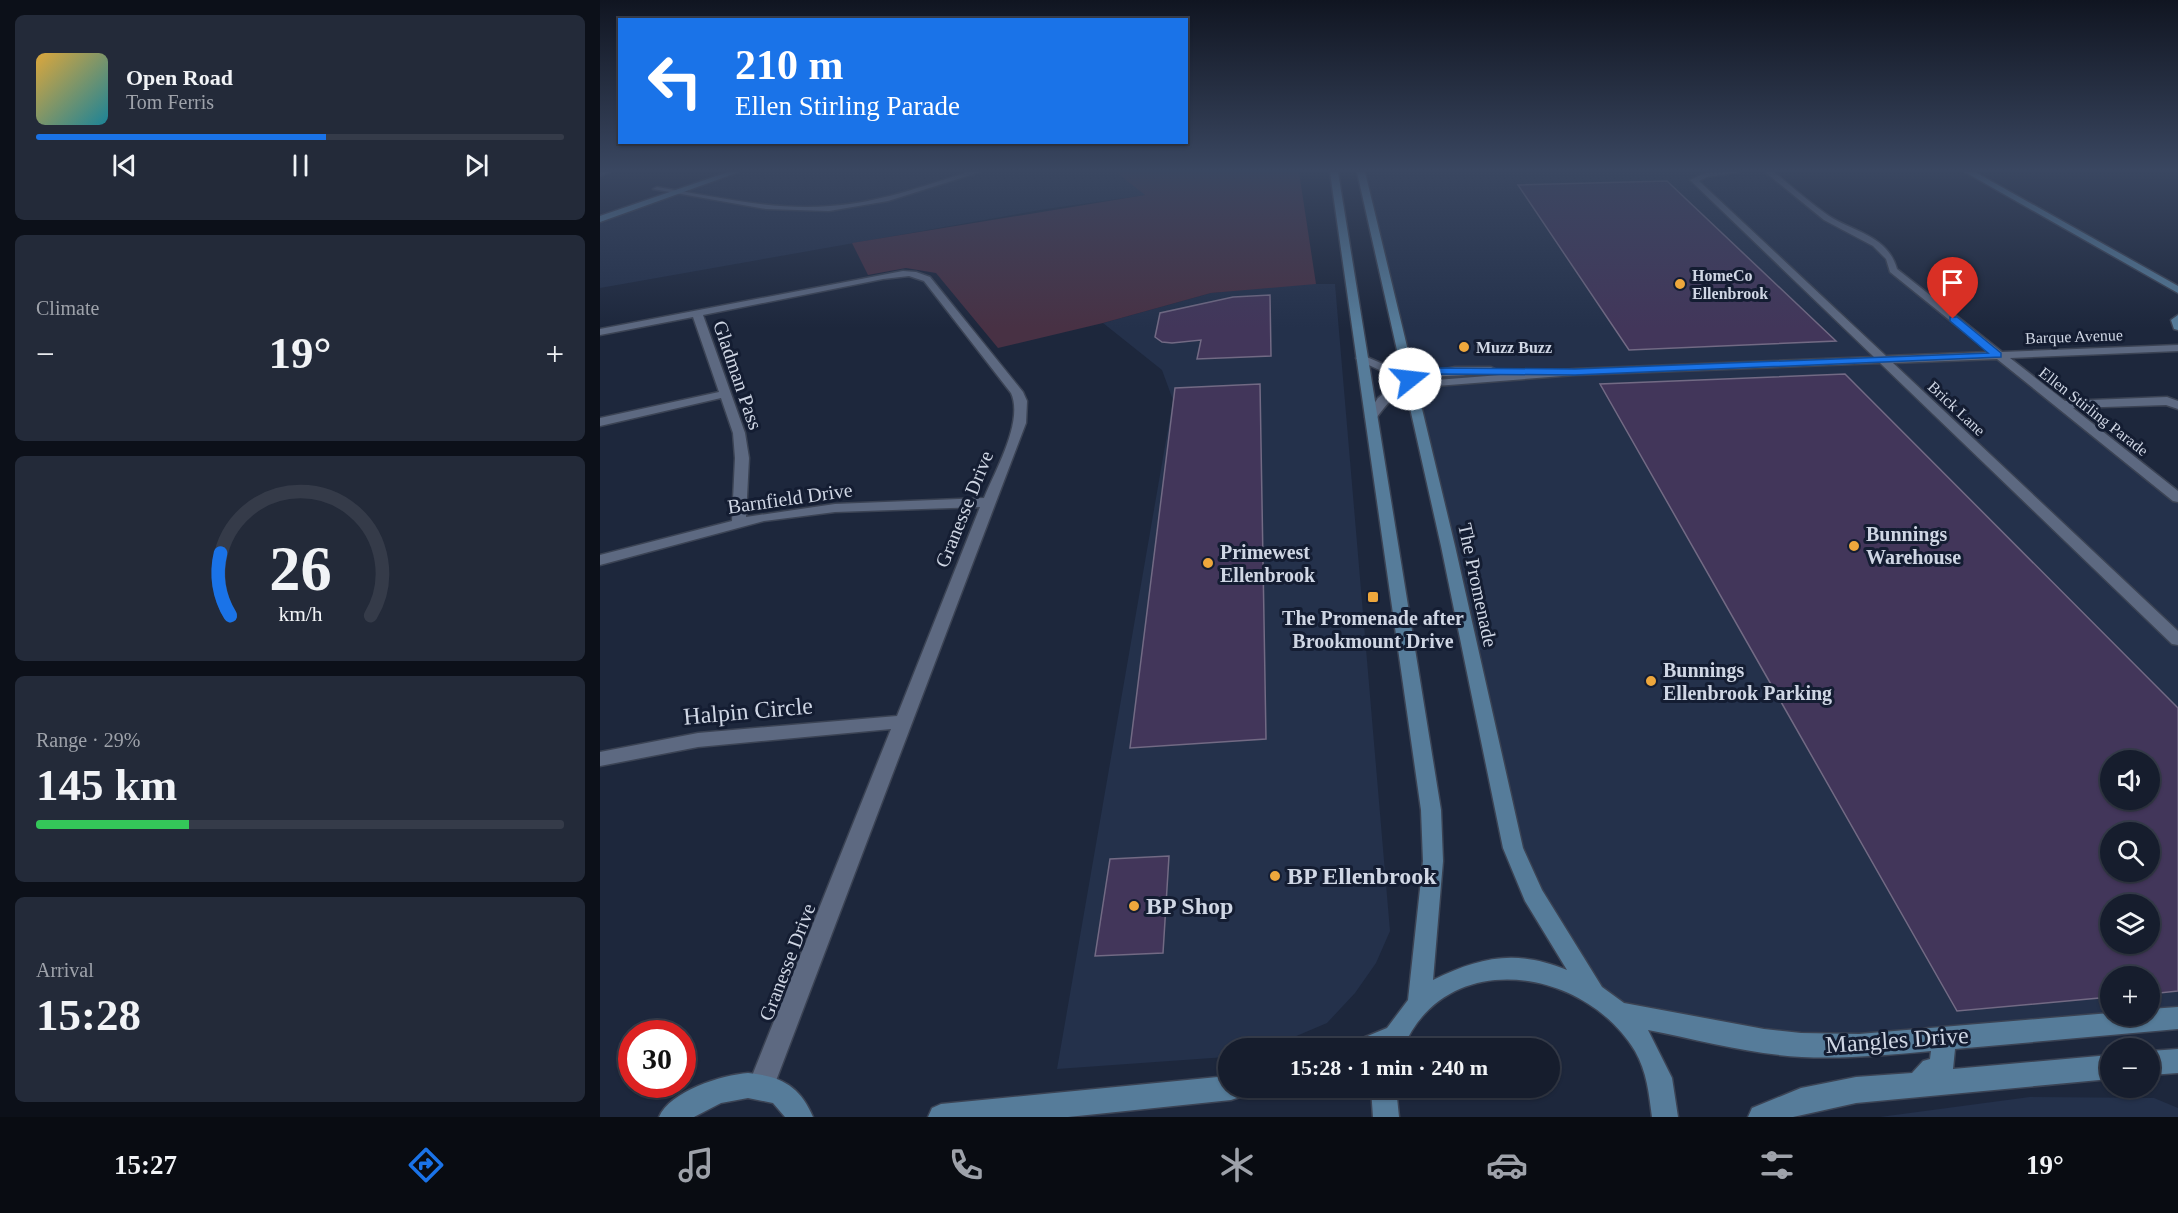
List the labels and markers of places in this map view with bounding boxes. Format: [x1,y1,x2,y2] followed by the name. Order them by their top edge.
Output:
[1927,257,1978,319] pin
[1692,267,1768,302] place label: HomeCo Ellenbrook
[1673,277,1687,291] marker: HomeCo Ellenbrook
[1476,339,1552,356] place label: Muzz Buzz
[1457,340,1471,354] marker: Muzz Buzz
[1866,523,1961,568] place label: Bunnings Warehouse
[1847,539,1861,553] marker: Bunnings Warehouse
[1220,541,1316,586] place label: Primewest Ellenbrook
[1201,556,1215,570] marker: Primewest Ellenbrook
[1366,590,1380,604] marker: The Promenade after Brookmount Drive
[1282,607,1464,652] place label: The Promenade after Brookmount Drive
[1663,659,1832,705] place label: Bunnings Ellenbrook Parking
[1644,674,1658,688] marker: Bunnings Ellenbrook Parking
[1287,863,1437,889] place label: BP Ellenbrook
[1268,869,1282,883] marker: BP Ellenbrook
[1146,893,1233,919] place label: BP Shop
[1127,899,1141,913] marker: BP Shop

